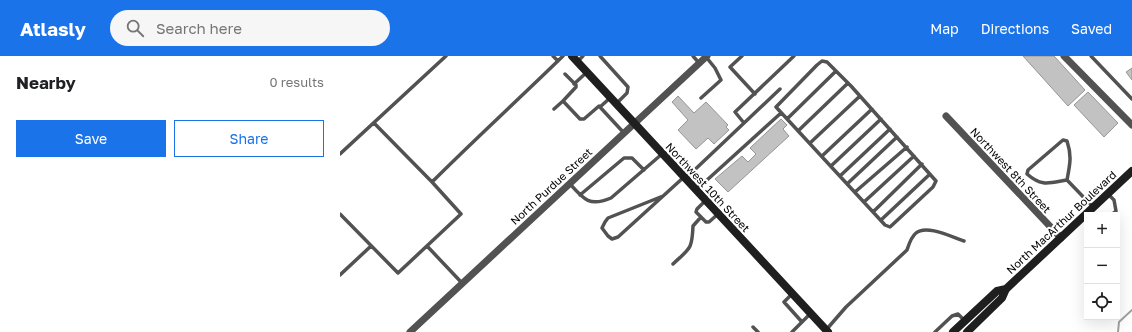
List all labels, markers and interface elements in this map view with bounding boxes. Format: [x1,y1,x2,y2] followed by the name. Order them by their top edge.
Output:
[110,10,390,46] search box
[20,17,86,40] text: Atlasly
[124,17,146,39] icon: search
[156,19,242,37] text: Search here
[930,20,959,37] text: Map
[981,20,1049,37] text: Directions
[1071,20,1112,37] text: Saved
[16,72,76,93] text: Nearby
[269,74,324,90] text: 0 results
[16,120,166,157] button: Save
[174,120,324,157] button: Share
[968,125,1054,215] street label: Northwest 8th Street
[663,140,753,234] street label: Northwest 10th Street
[508,145,594,227] street label: North Purdue Street
[1004,168,1118,276] street label: North MacArthur Boulevard
[1084,212,1120,320] map controls
[1084,212,1120,248] button: +
[1084,248,1120,284] button: −
[1084,284,1120,320] button: locate

